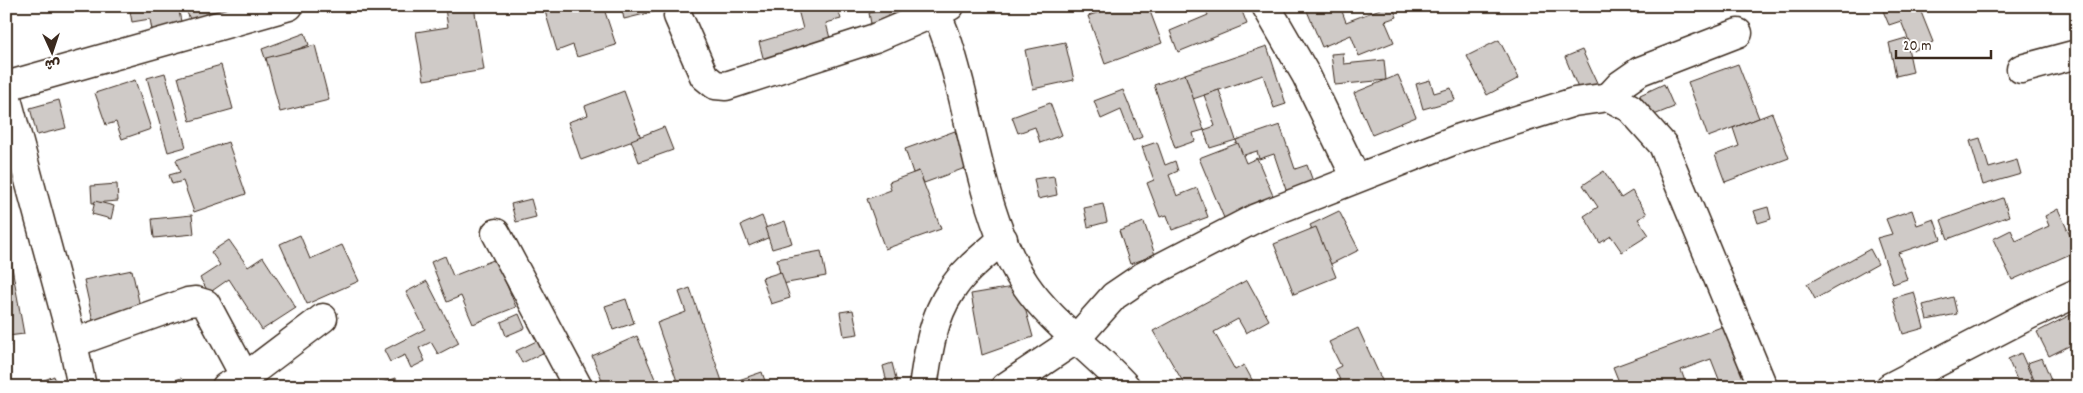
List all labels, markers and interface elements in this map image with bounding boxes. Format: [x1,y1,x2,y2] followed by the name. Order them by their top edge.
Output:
[28,28,78,78] north arrow
[1896,28,1990,60] scale bar
[1903,36,1931,58] text: 20 m
[44,53,61,73] text: ش

